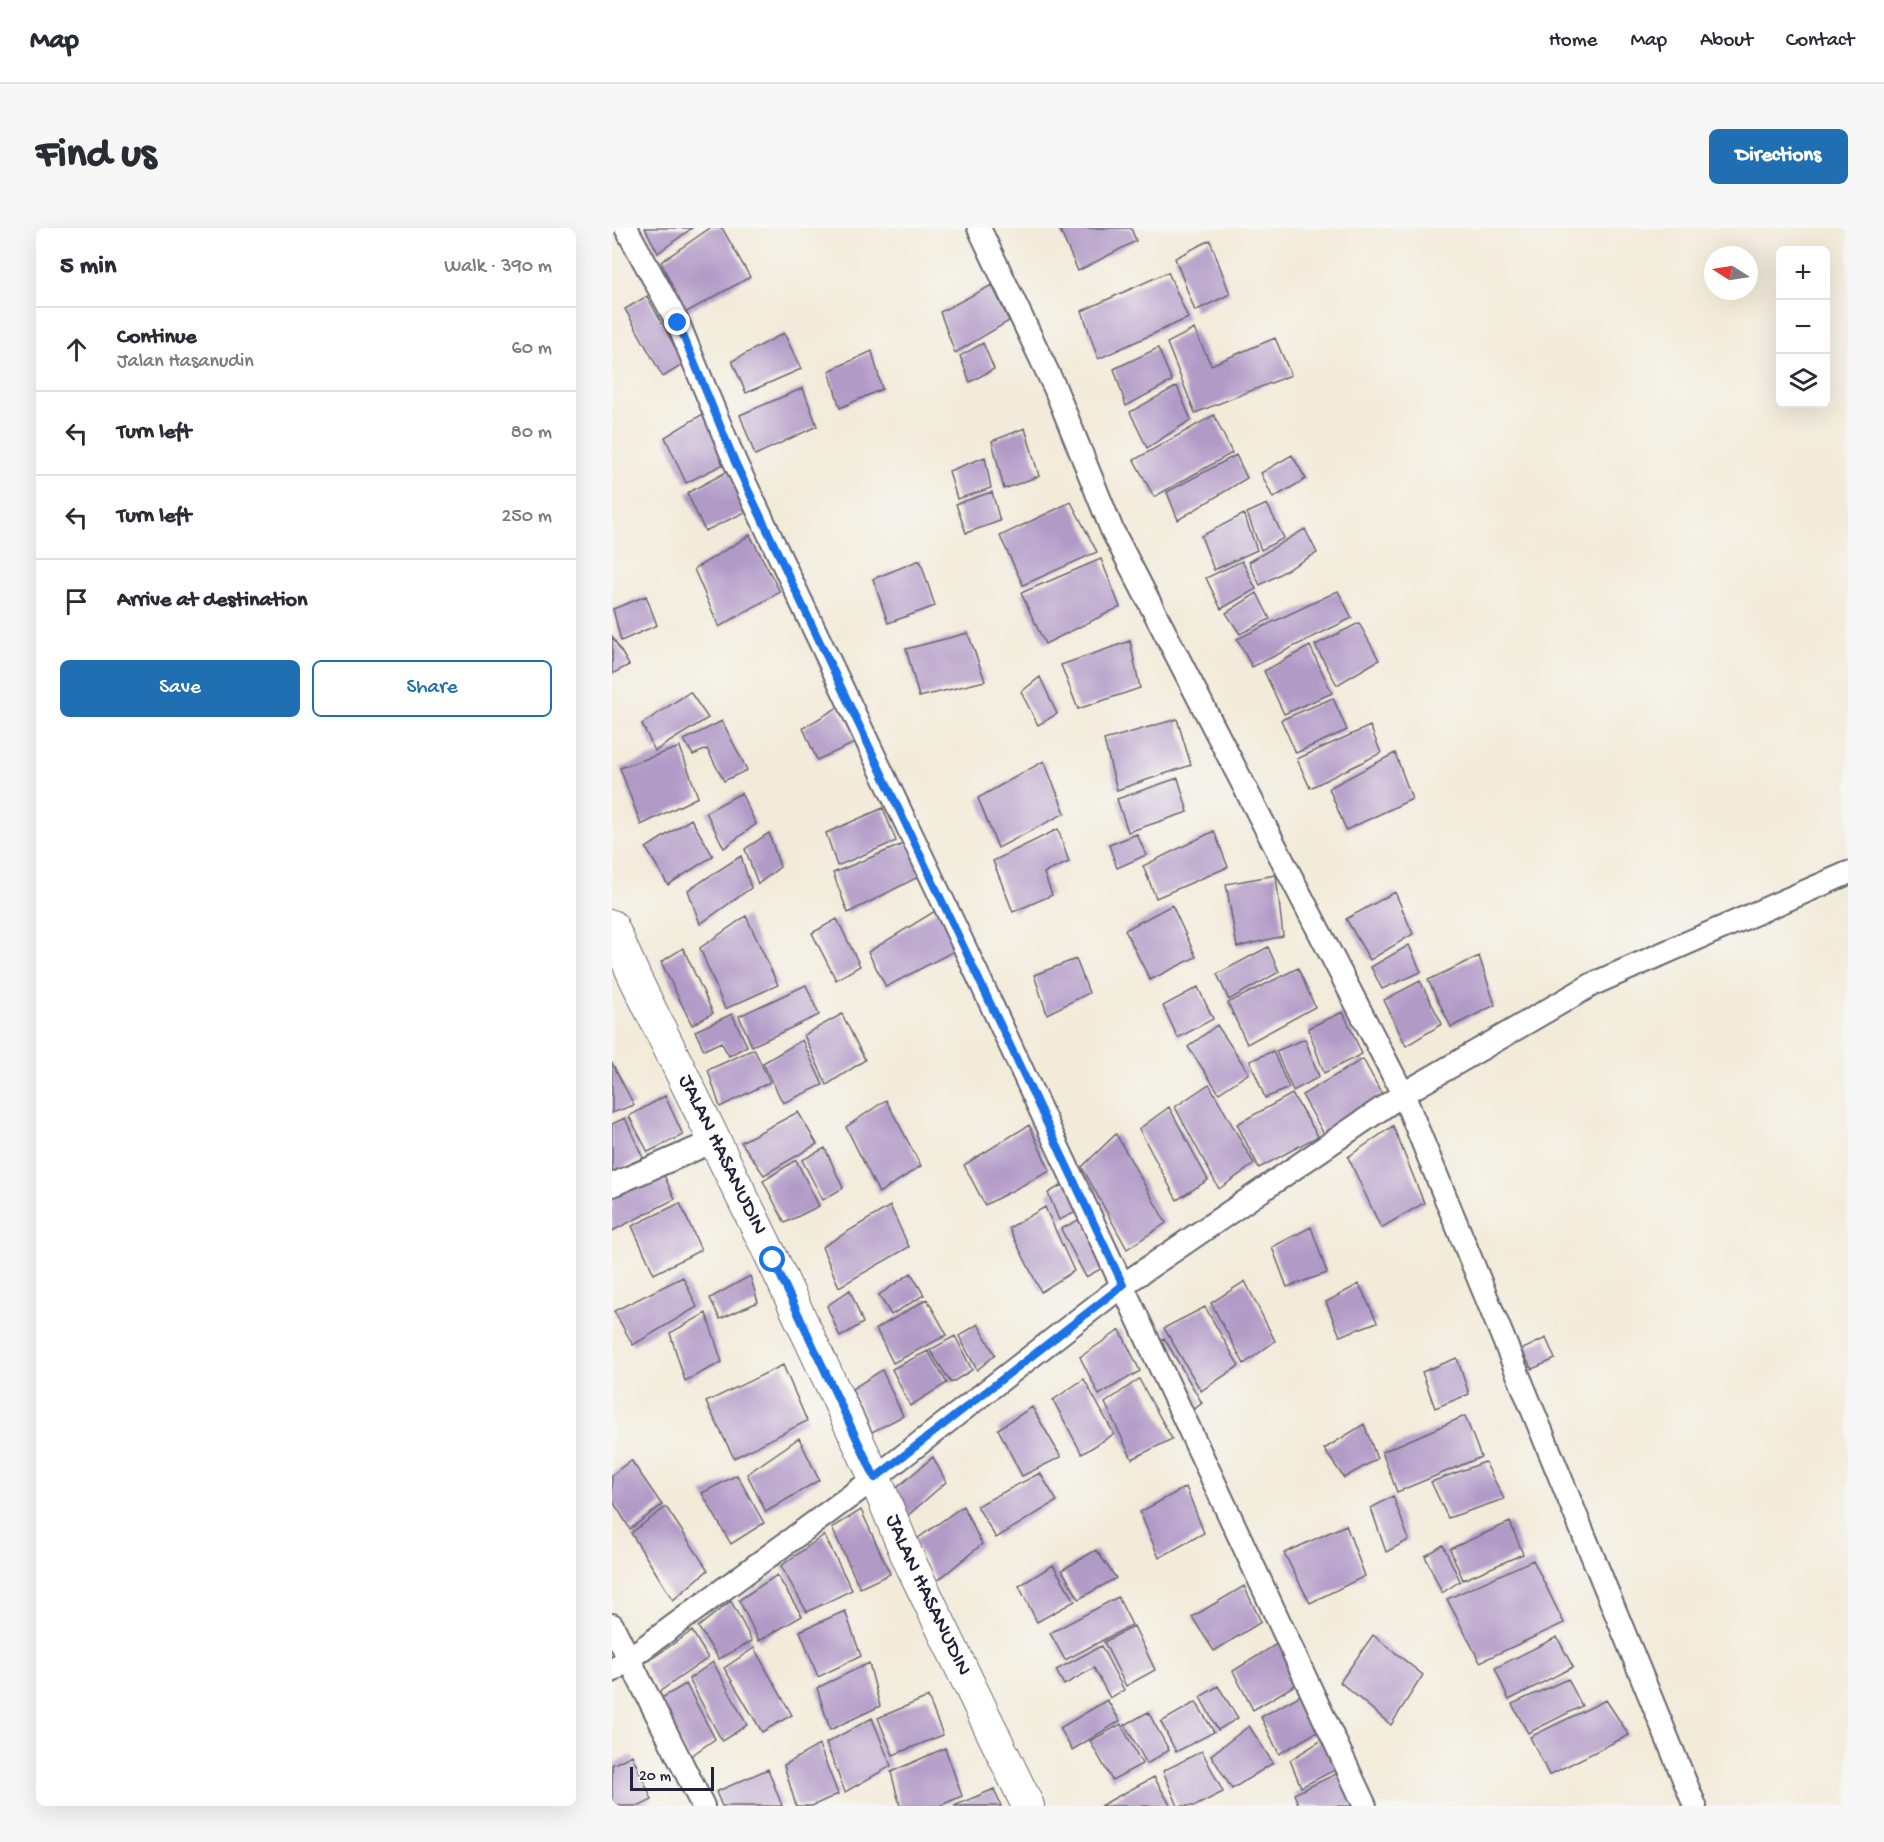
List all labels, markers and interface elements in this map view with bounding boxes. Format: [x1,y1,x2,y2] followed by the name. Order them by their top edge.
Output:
[30,25,79,58] text: Map
[1549,29,1597,54] text: Home
[1630,29,1667,54] text: Map
[1700,29,1753,54] text: About
[1786,29,1854,54] text: Contact
[1709,129,1848,184] button: Directions
[36,132,156,181] text: Find us
[1704,246,1758,300] north arrow
[1776,246,1830,408] map controls
[1776,246,1830,300] button: +
[60,252,116,283] text: 5 min
[444,256,552,279] text: Walk · 390 m
[1776,300,1830,354] button: −
[664,309,690,335] route end
[117,325,197,351] text: Continue
[60,333,93,366] icon: ahead
[512,338,552,361] text: 60 m
[117,351,254,374] text: Jalan Hasanudin
[1776,354,1830,408] button: layers
[60,417,93,450] icon: left
[117,420,191,446] text: Turn left
[511,422,552,445] text: 80 m
[60,501,93,534] icon: left
[117,504,191,530] text: Turn left
[501,506,552,529] text: 250 m
[60,585,93,618] icon: arrive
[117,588,307,614] text: Arrive at destination
[60,660,300,717] button: Save
[312,660,552,717] button: Share
[671,1071,772,1239] street label: JALAN HASANUDIN
[759,1246,785,1272] route start
[879,1511,976,1680] street label: JALAN HASANUDIN
[630,1764,714,1792] scale bar
[639,1768,671,1787] text: 20 m

